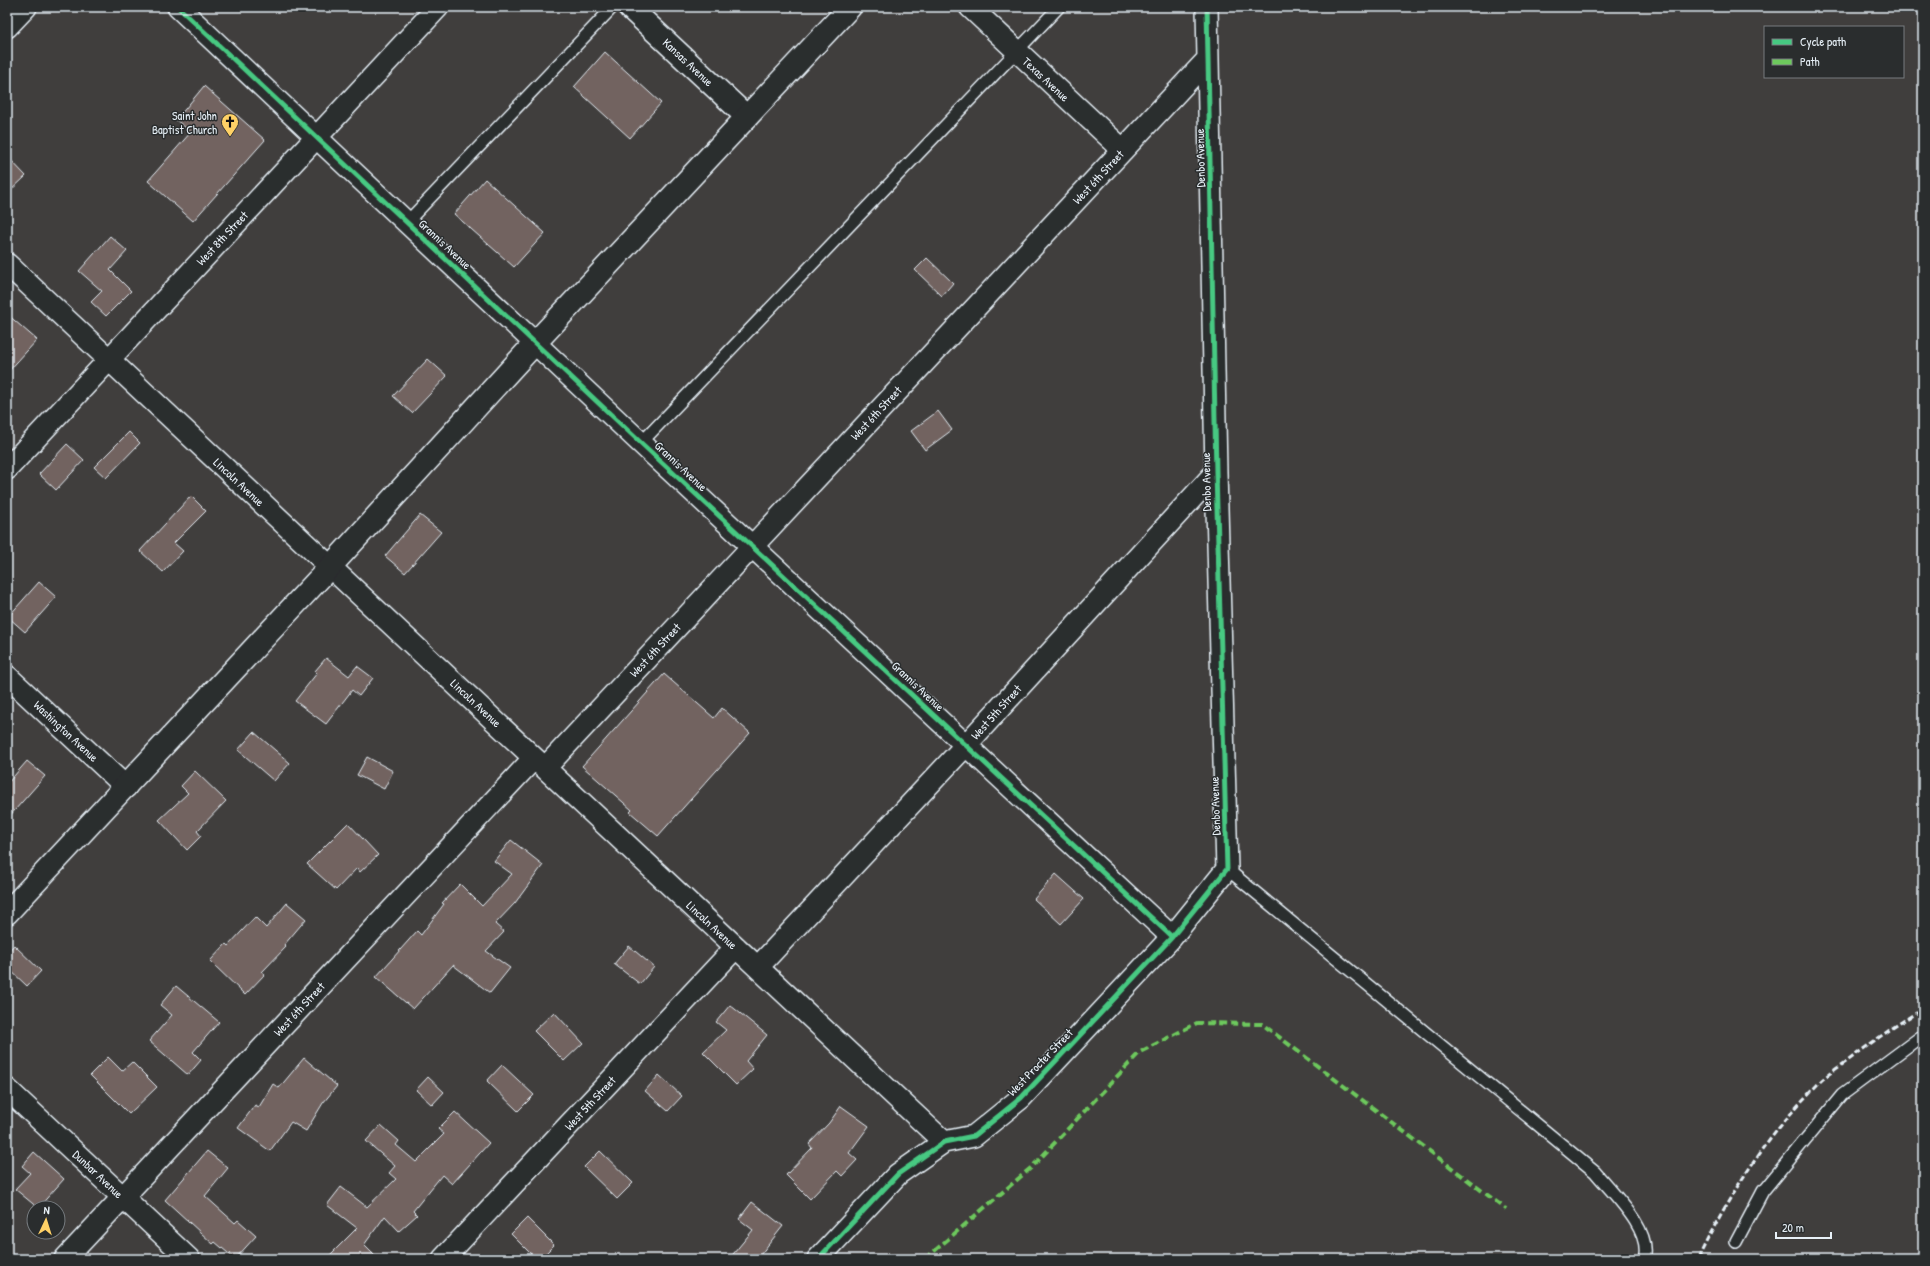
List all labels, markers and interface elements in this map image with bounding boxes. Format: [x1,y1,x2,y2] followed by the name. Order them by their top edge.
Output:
[1764,26,1904,78] legend
[1800,33,1846,50] text: Cycle path
[659,34,717,90] street label: Kansas Avenue
[1019,53,1073,105] street label: Texas Avenue
[1800,53,1820,70] text: Path
[152,107,217,138] place label: Saint John Baptist Church
[220,112,240,137] church icon: Saint John Baptist Church
[1191,128,1209,188] street label: Denbo Avenue
[1068,146,1128,208] street label: West 6th Street
[192,206,252,269] street label: West 8th Street
[415,215,475,273] street label: Grannis Avenue
[846,382,906,444] street label: West 6th Street
[651,437,711,495] street label: Grannis Avenue
[1197,452,1215,512] street label: Denbo Avenue
[210,454,268,510] street label: Lincoln Avenue
[625,619,685,681] street label: West 6th Street
[888,657,948,715] street label: Grannis Avenue
[447,675,505,731] street label: Lincoln Avenue
[967,680,1026,743] street label: West 5th Street
[30,697,102,766] street label: Washington Avenue
[1205,776,1225,836] street label: Denbo Avenue
[683,897,741,953] street label: Lincoln Avenue
[269,978,329,1040] street label: West 6th Street
[1003,1024,1077,1099] street label: West Procter Street
[560,1071,620,1134] street label: West 5th Street
[69,1146,127,1202] street label: Dunbar Avenue
[26,1200,66,1240] north arrow
[43,1203,50,1217] text: N
[1776,1214,1831,1240] scale bar
[1782,1219,1804,1236] text: 20 m

